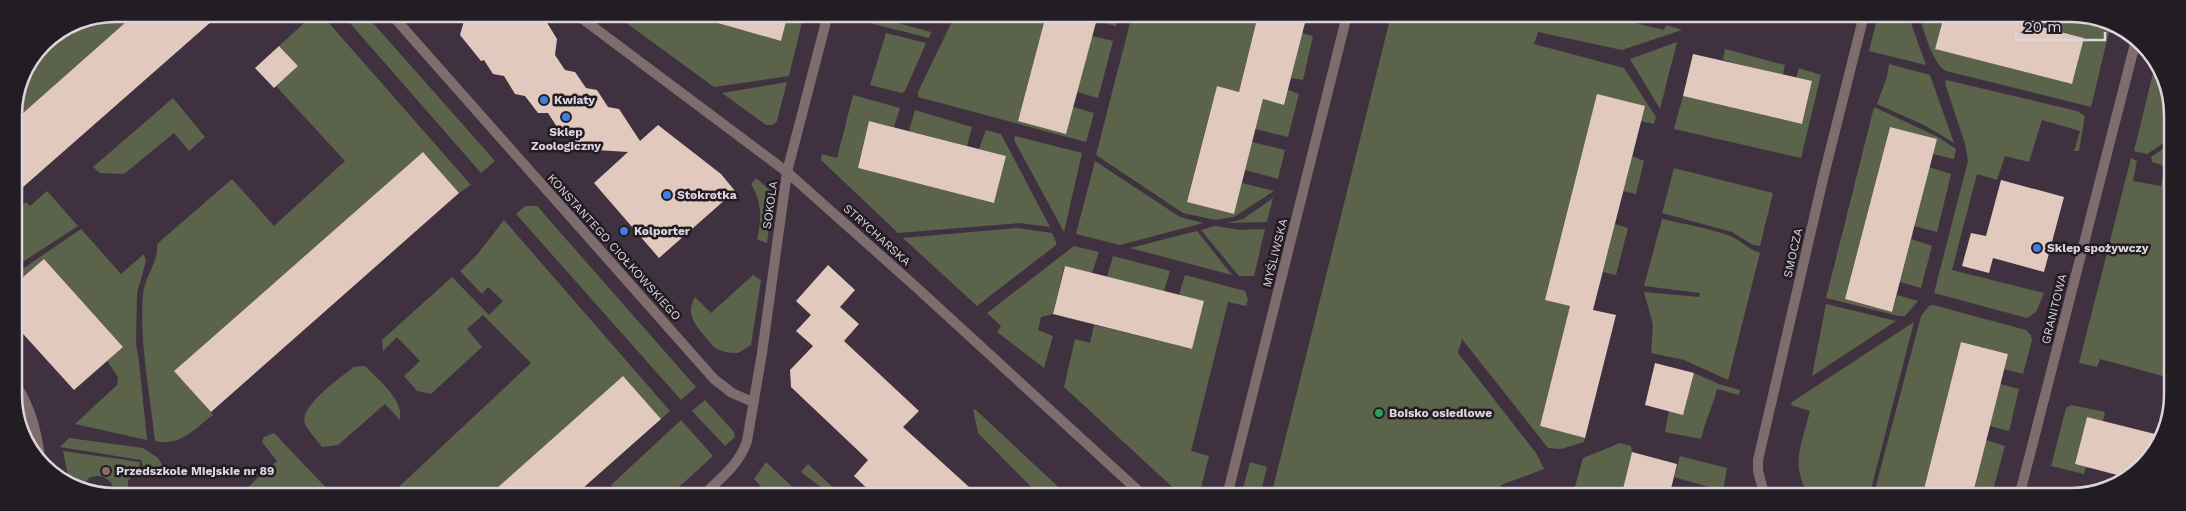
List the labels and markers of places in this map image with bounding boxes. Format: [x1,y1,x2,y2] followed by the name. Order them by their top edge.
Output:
[554,93,595,107] place label: Kwiaty
[538,94,550,106] marker: Kwiaty
[560,111,572,123] marker: Sklep Zoologiczny
[531,125,601,153] place label: Sklep Zoologiczny
[677,188,737,202] place label: Stokrotka
[661,189,673,201] marker: Stokrotka
[634,224,691,238] place label: Kolporter
[618,225,630,237] marker: Kolporter
[2047,241,2149,255] place label: Sklep spożywczy
[2031,242,2043,254] marker: Sklep spożywczy
[1389,406,1492,420] place label: Boisko osiedlowe
[1373,407,1385,419] marker: Boisko osiedlowe
[116,464,274,478] place label: Przedszkole Miejskie nr 89
[100,465,112,477] marker: Przedszkole Miejskie nr 89

